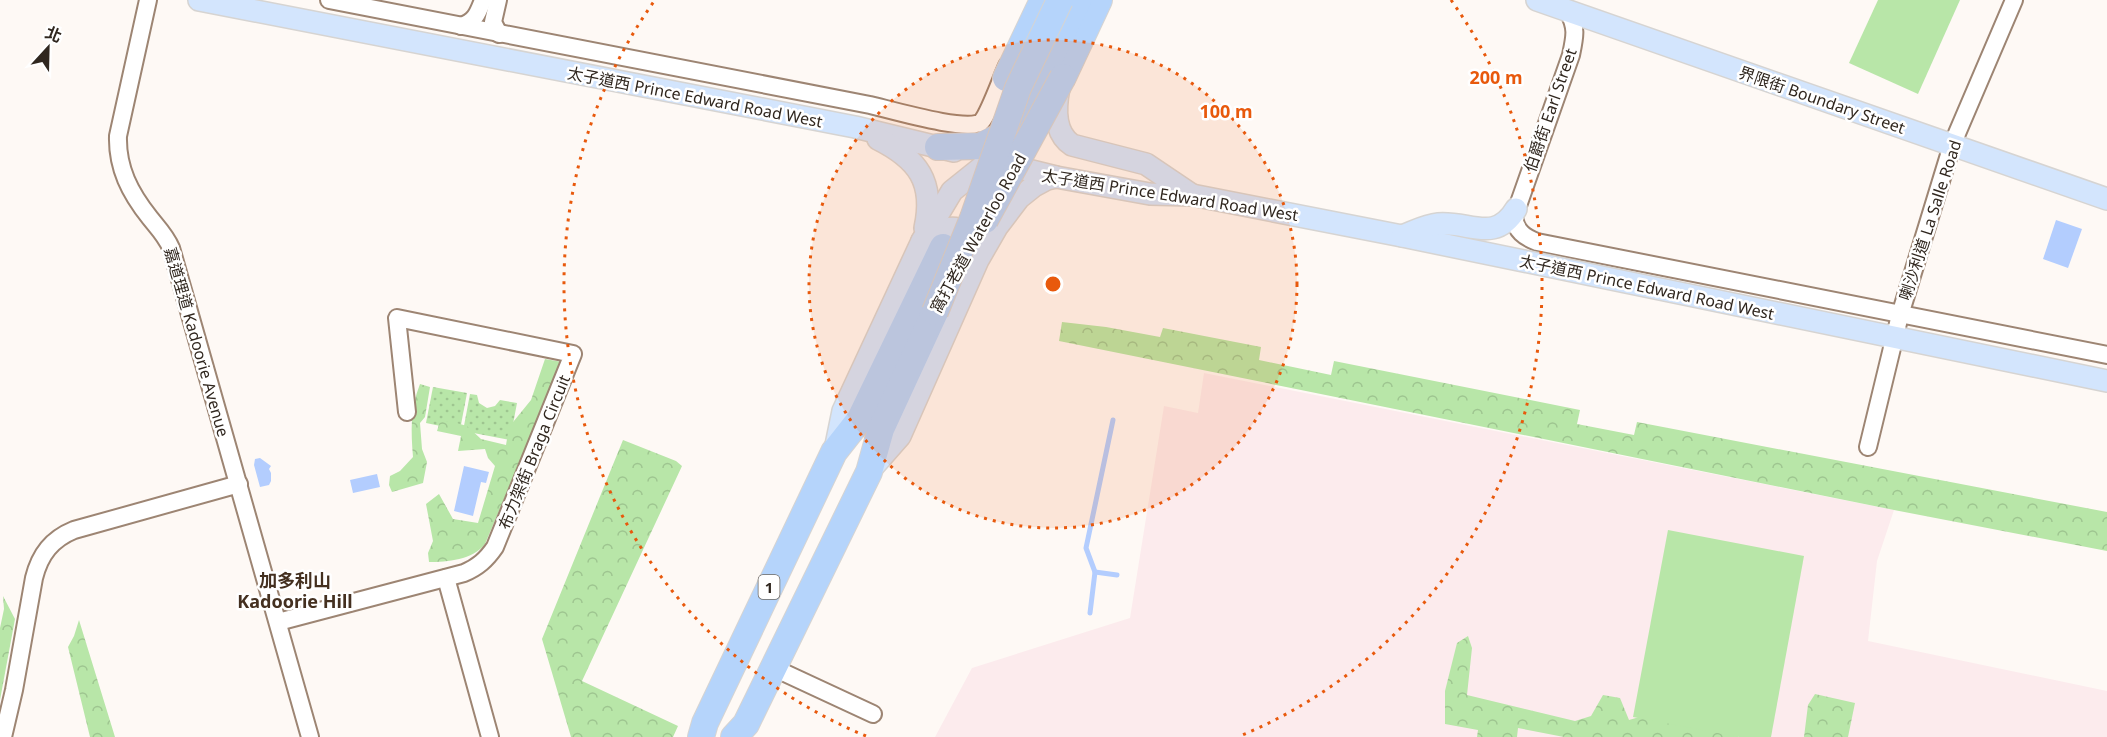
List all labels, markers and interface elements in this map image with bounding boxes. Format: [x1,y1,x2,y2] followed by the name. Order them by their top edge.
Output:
[18,18,78,78] north arrow
[42,21,65,47] text: 北
[1519,45,1582,175] street label: 伯爵街 Earl Street
[566,61,825,133] street label: 太子道西 Prince Edward Road West
[1736,61,1908,139] street label: 界限街 Boundary Street
[1469,65,1523,89] text: 200 m
[1199,99,1253,123] text: 100 m
[1894,137,1966,303] street label: 喇沙利道 La Salle Road
[925,149,1031,317] street label: 窩打老道 Waterloo Road
[1040,164,1300,226] street label: 太子道西 Prince Edward Road West
[159,245,235,439] street label: 嘉道理道 Kadoorie Avenue
[1518,249,1776,325] street label: 太子道西 Prince Edward Road West
[1043,274,1063,294] centre of rings
[493,371,575,533] street label: 布力架街 Braga Circuit
[237,568,353,613] district label: 加多利山 Kadoorie Hill
[758,575,780,599] road number: 1

